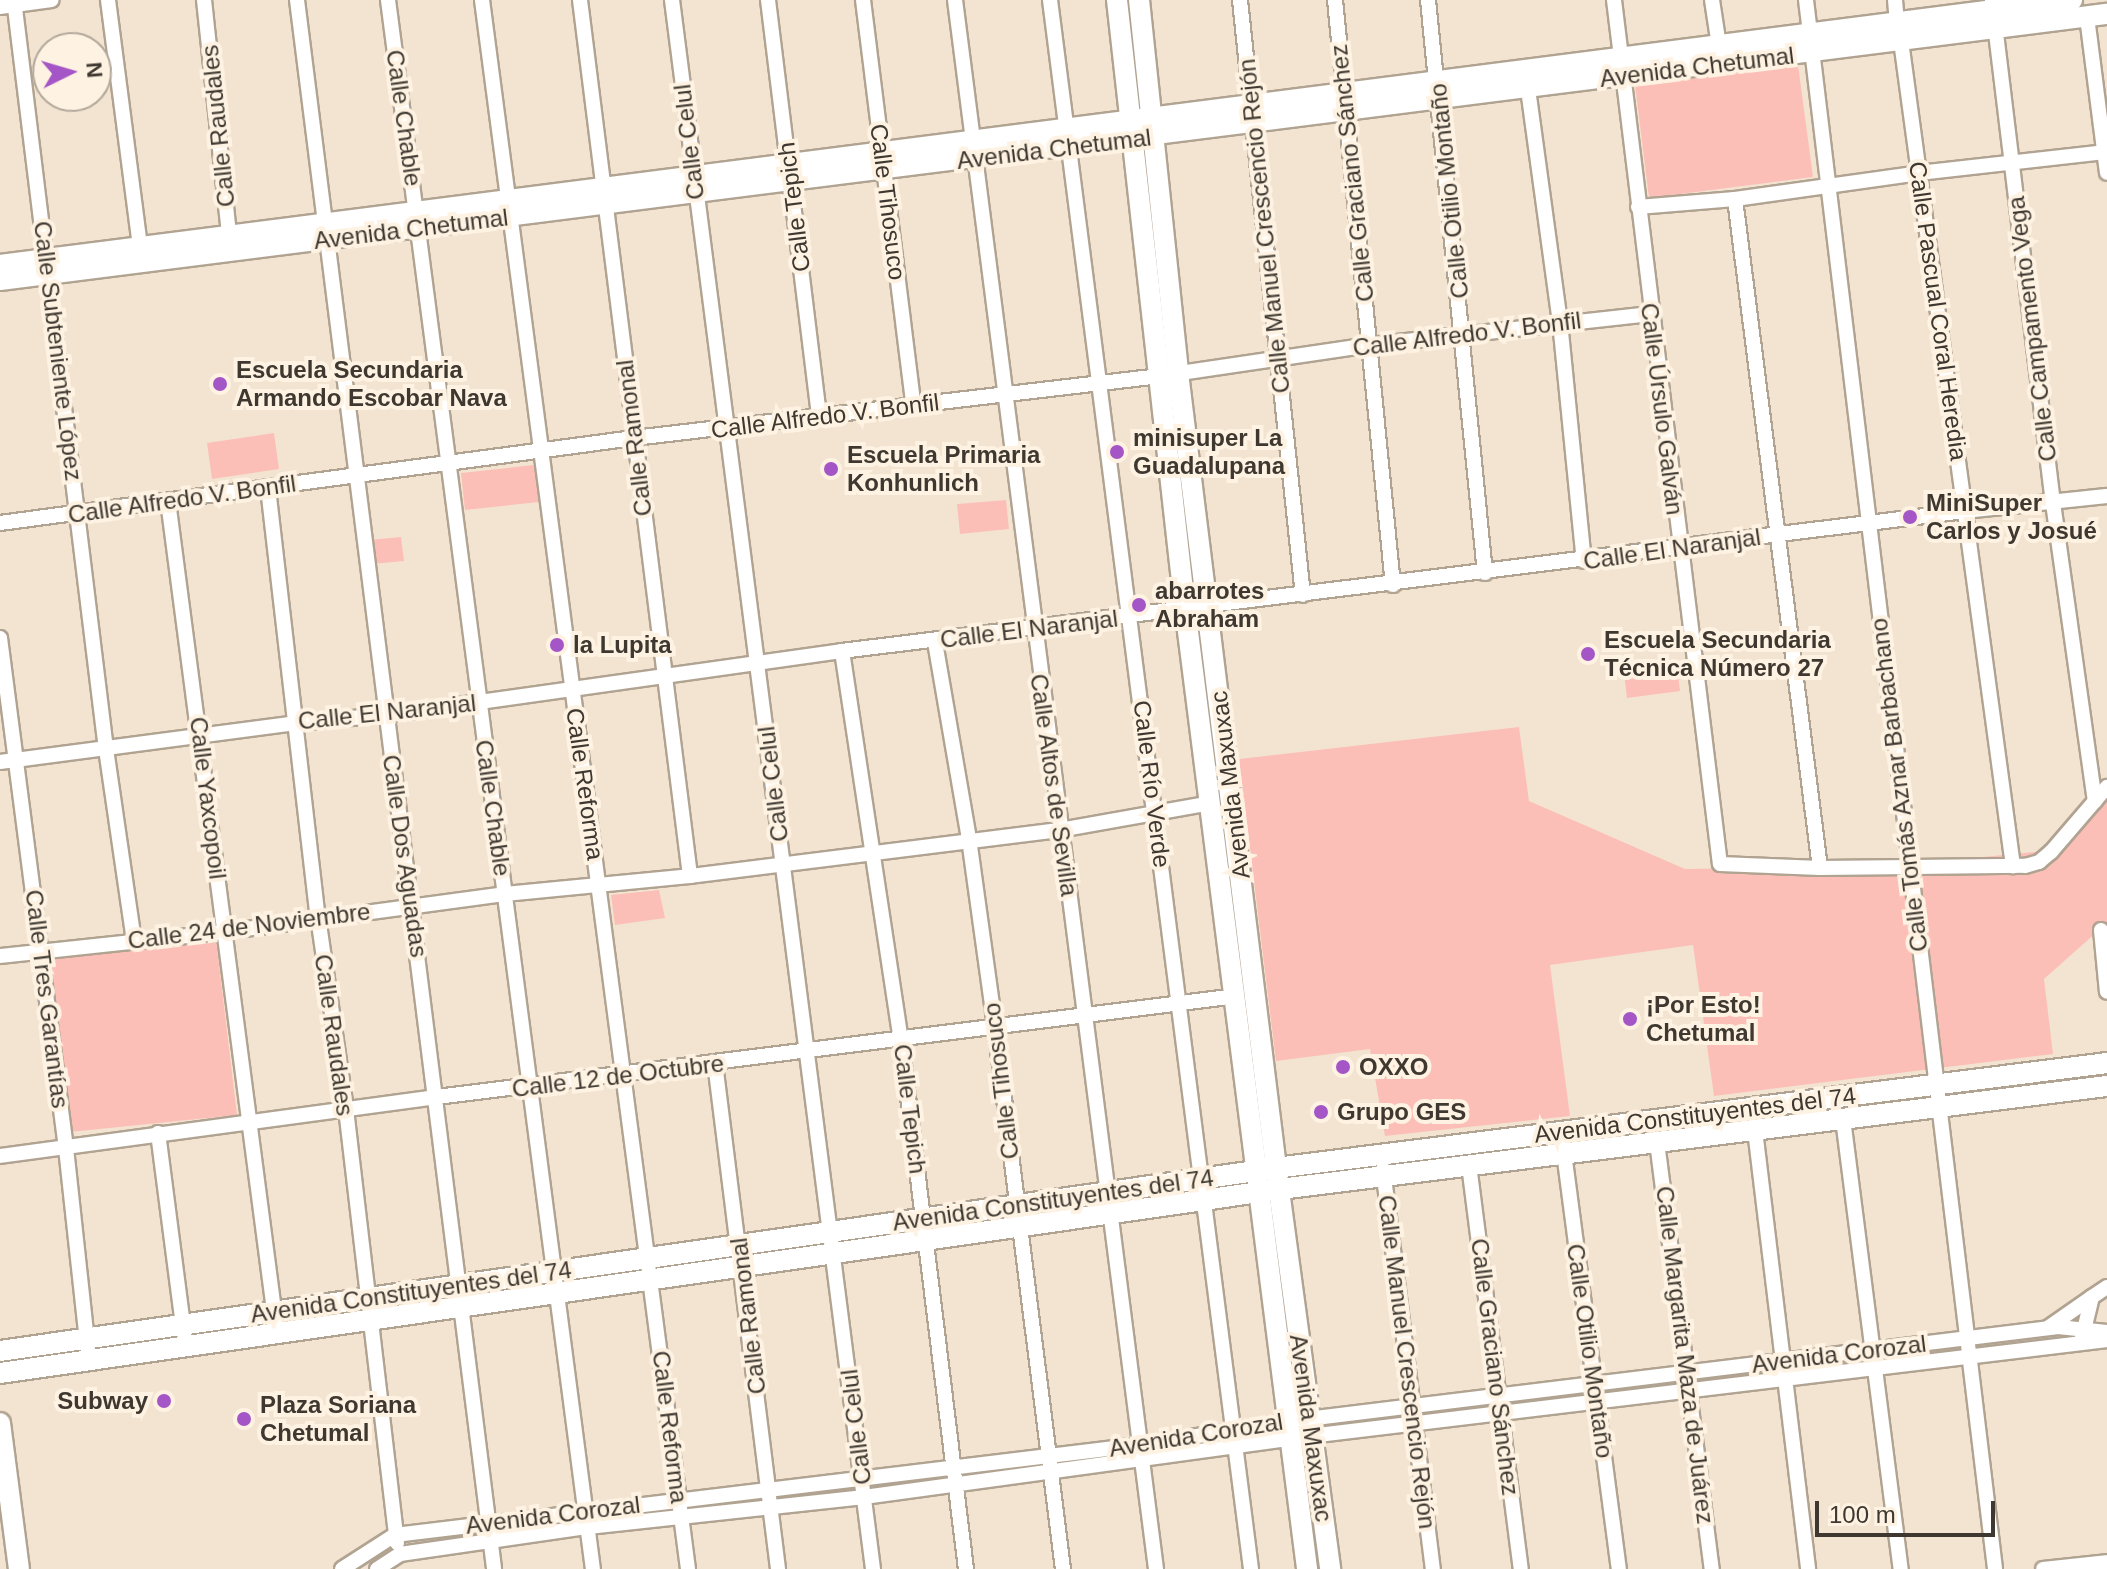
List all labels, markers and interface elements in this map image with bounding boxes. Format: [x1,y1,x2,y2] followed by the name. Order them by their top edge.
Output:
[32,32,112,112] north arrow
[1598,41,1796,93] street label: Avenida Chetumal
[1324,43,1380,303] street label: Calle Graciano Sánchez
[195,44,241,208] street label: Calle Raudales
[380,48,428,188] street label: Calle Chable
[1232,57,1296,395] street label: Calle Manuel Crescencio Rejón
[81,61,108,79] text: N
[1423,82,1475,300] street label: Calle Otilio Montaño
[668,83,710,201] street label: Calle Celul
[864,122,912,282] street label: Calle Tihosuco
[955,123,1153,175] street label: Avenida Chetumal
[772,140,816,274] street label: Calle Tepich
[1903,160,1973,462] street label: Calle Pascual Coral Heredia
[2001,195,2063,463] street label: Calle Campamento Vega
[312,203,510,255] street label: Avenida Chetumal
[28,219,88,483] street label: Calle Subteniente López
[1635,301,1689,517] street label: Calle Úrsulo Galván
[1350,306,1584,362] street label: Calle Alfredo V. Bonfil
[236,356,507,412] place label: Escuela Secundaria Armando Escobar Nava
[610,358,658,518] street label: Calle Ramonal
[211,375,229,393] marker: Escuela Secundaria Armando Escobar Nava
[708,388,942,444] street label: Calle Alfredo V. Bonfil
[1133,424,1285,480] place label: minisuper La Guadalupana
[847,441,1040,497] place label: Escuela Primaria Konhunlich
[1108,443,1126,461] marker: minisuper La Guadalupana
[822,460,840,478] marker: Escuela Primaria Konhunlich
[65,469,299,529] street label: Calle Alfredo V. Bonfil
[1926,489,2097,545] place label: MiniSuper Carlos y Josué
[1901,508,1919,526] marker: MiniSuper Carlos y Josué
[1581,522,1763,576] street label: Calle El Naranjal
[1155,577,1264,633] place label: abarrotes Abraham
[1130,596,1148,614] marker: abarrotes Abraham
[939,604,1119,654] street label: Calle El Naranjal
[1864,616,1934,954] street label: Calle Tomás Aznar Barbachano
[1604,626,1831,682] place label: Escuela Secundaria Técnica Número 27
[573,631,672,659] place label: la Lupita
[548,636,566,654] marker: la Lupita
[1579,645,1597,663] marker: Escuela Secundaria Técnica Número 27
[1024,671,1084,899] street label: Calle Altos de Sevilla
[297,688,477,736] street label: Calle El Naranjal
[1204,689,1256,881] street label: Avenida Maxuxac
[1127,699,1177,869] street label: Calle Río Verde
[560,706,610,862] street label: Calle Reforma
[184,715,232,881] street label: Calle Yaxcopoil
[752,725,794,843] street label: Calle Celul
[469,738,517,878] street label: Calle Chable
[376,752,434,960] street label: Calle Dos Aguadas
[19,888,75,1110] street label: Calle Tres Garantías
[126,897,372,955] street label: Calle 24 de Noviembre
[308,952,360,1118] street label: Calle Raudales
[1646,991,1761,1047] place label: ¡Por Esto! Chetumal
[977,1001,1025,1161] street label: Calle Tihosuco
[1621,1010,1639,1028] marker: ¡Por Esto! Chetumal
[888,1042,932,1176] street label: Calle Tepich
[510,1049,726,1103] street label: Calle 12 de Octubre
[1359,1053,1428,1081] place label: OXXO
[1334,1058,1352,1076] marker: OXXO
[1533,1081,1857,1149] street label: Avenida Constituyentes del 74
[1337,1098,1466,1126] place label: Grupo GES
[1312,1103,1330,1121] marker: Grupo GES
[891,1163,1215,1237] street label: Avenida Constituyentes del 74
[1650,1184,1720,1526] street label: Calle Margarita Maza de Juárez
[1372,1193,1442,1531] street label: Calle Manuel Crescencio Rejón
[724,1236,772,1396] street label: Calle Ramonal
[1465,1237,1525,1497] street label: Calle Graciano Sánchez
[1561,1242,1619,1460] street label: Calle Otilio Montaño
[249,1255,573,1329] street label: Avenida Constituyentes del 74
[1750,1329,1928,1379] street label: Avenida Corozal
[1284,1332,1338,1524] street label: Avenida Maxuxac
[646,1349,694,1505] street label: Calle Reforma
[835,1368,877,1486] street label: Calle Celul
[57,1387,148,1415] place label: Subway
[260,1391,416,1447] place label: Plaza Soriana Chetumal
[155,1392,173,1410] marker: Subway
[1107,1407,1285,1463] street label: Avenida Corozal
[235,1410,253,1428] marker: Plaza Soriana Chetumal
[1819,1485,1999,1535] scale bar
[464,1490,642,1540] street label: Avenida Corozal
[1829,1501,1896,1528] text: 100 m

